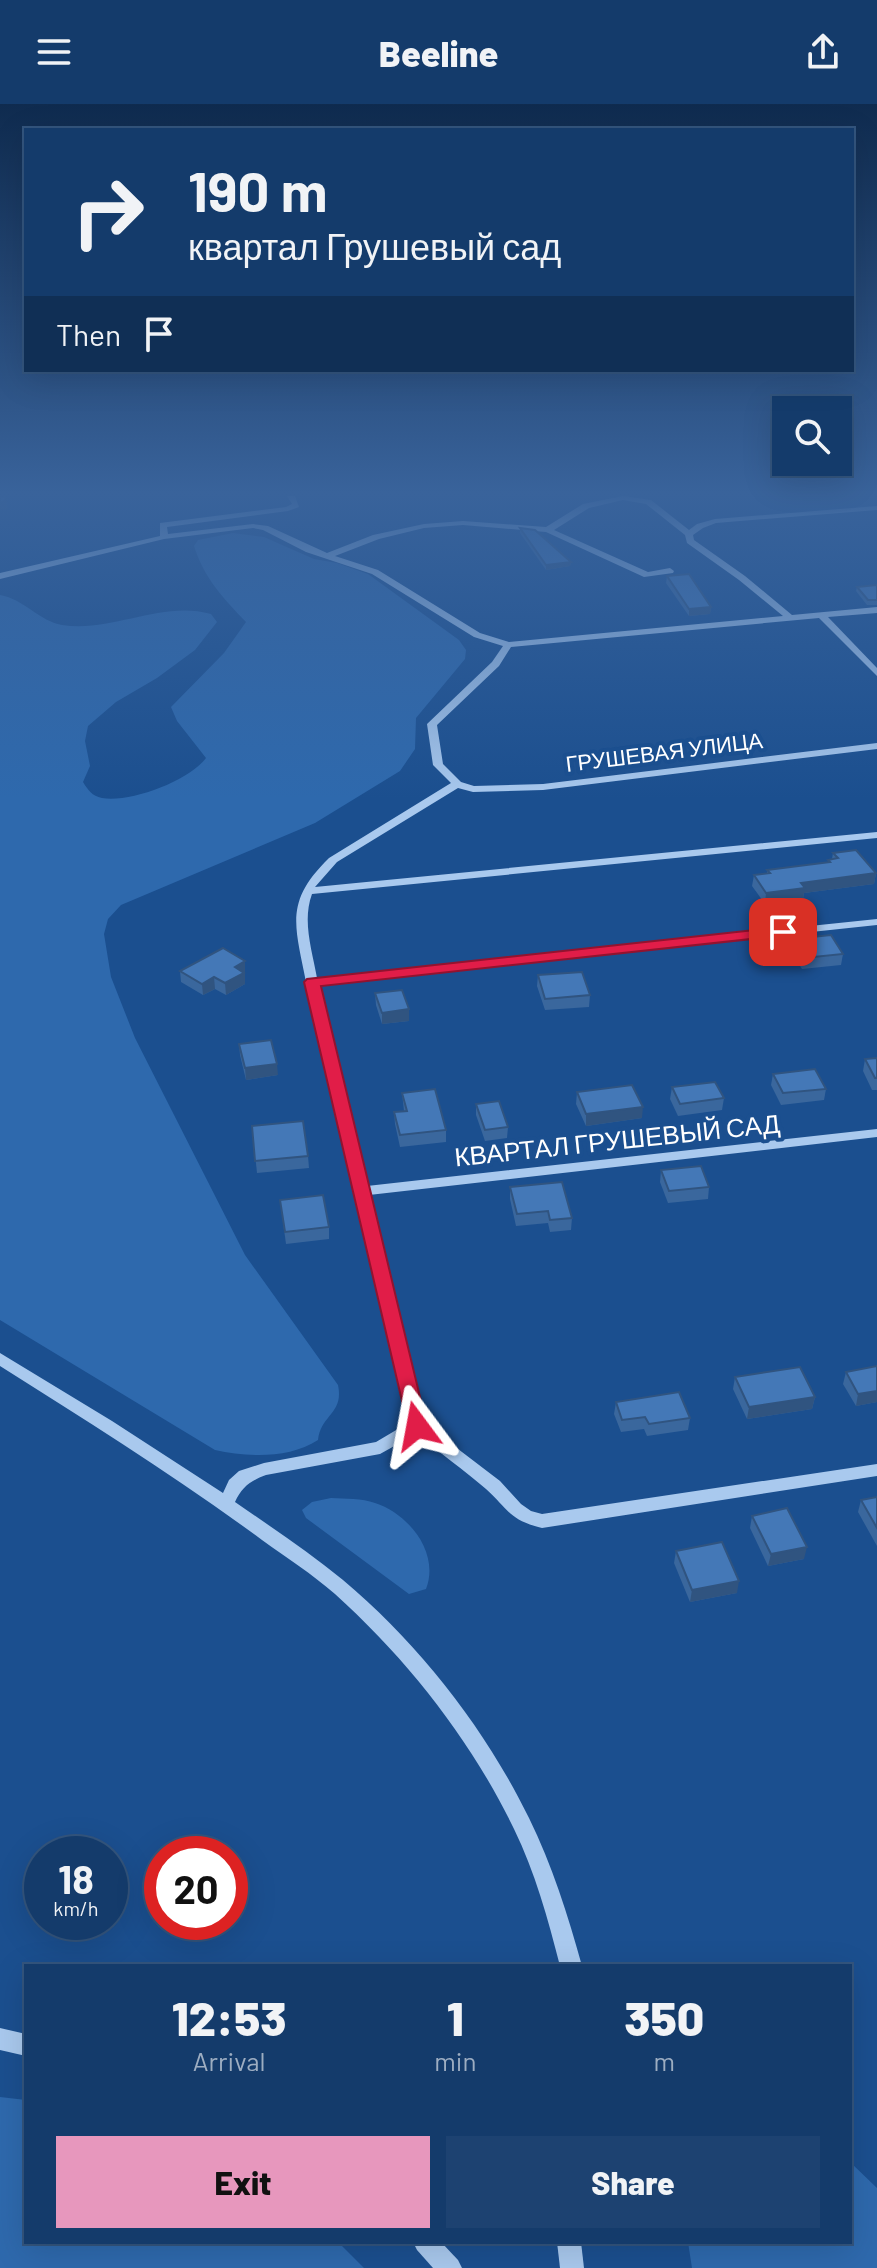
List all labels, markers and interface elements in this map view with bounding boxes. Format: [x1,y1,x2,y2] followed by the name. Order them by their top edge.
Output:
[32,30,76,74] icon: menu
[801,30,845,74] icon: share
[379,31,498,74] text: Beeline
[188,156,327,223] text: 190 m
[56,160,160,264] icon: right
[188,224,561,267] text: квартал Грушевый сад
[137,312,181,356] icon: arrive
[56,316,121,352] text: Then
[772,396,852,476] map controls
[772,396,852,476] button: search
[564,726,764,777] street label: ГРУШЕВАЯ УЛИЦА
[749,898,817,966] pin
[761,910,805,954] icon: arrive
[453,1106,782,1172] street label: КВАРТАЛ ГРУШЕВЫЙ САД
[375,1384,459,1468] position arrow
[144,1836,248,1940] speed limit sign: 20
[58,1854,94,1902] text: 18
[53,1896,99,1920] text: km/h
[172,1988,287,2046] text: 12:53
[447,1988,464,2046] text: 1
[624,1988,704,2046] text: 350
[193,2045,265,2076] text: Arrival
[434,2045,476,2076] text: min
[653,2045,675,2076] text: m
[56,2136,430,2228] button: Exit
[446,2136,820,2228] button: Share

